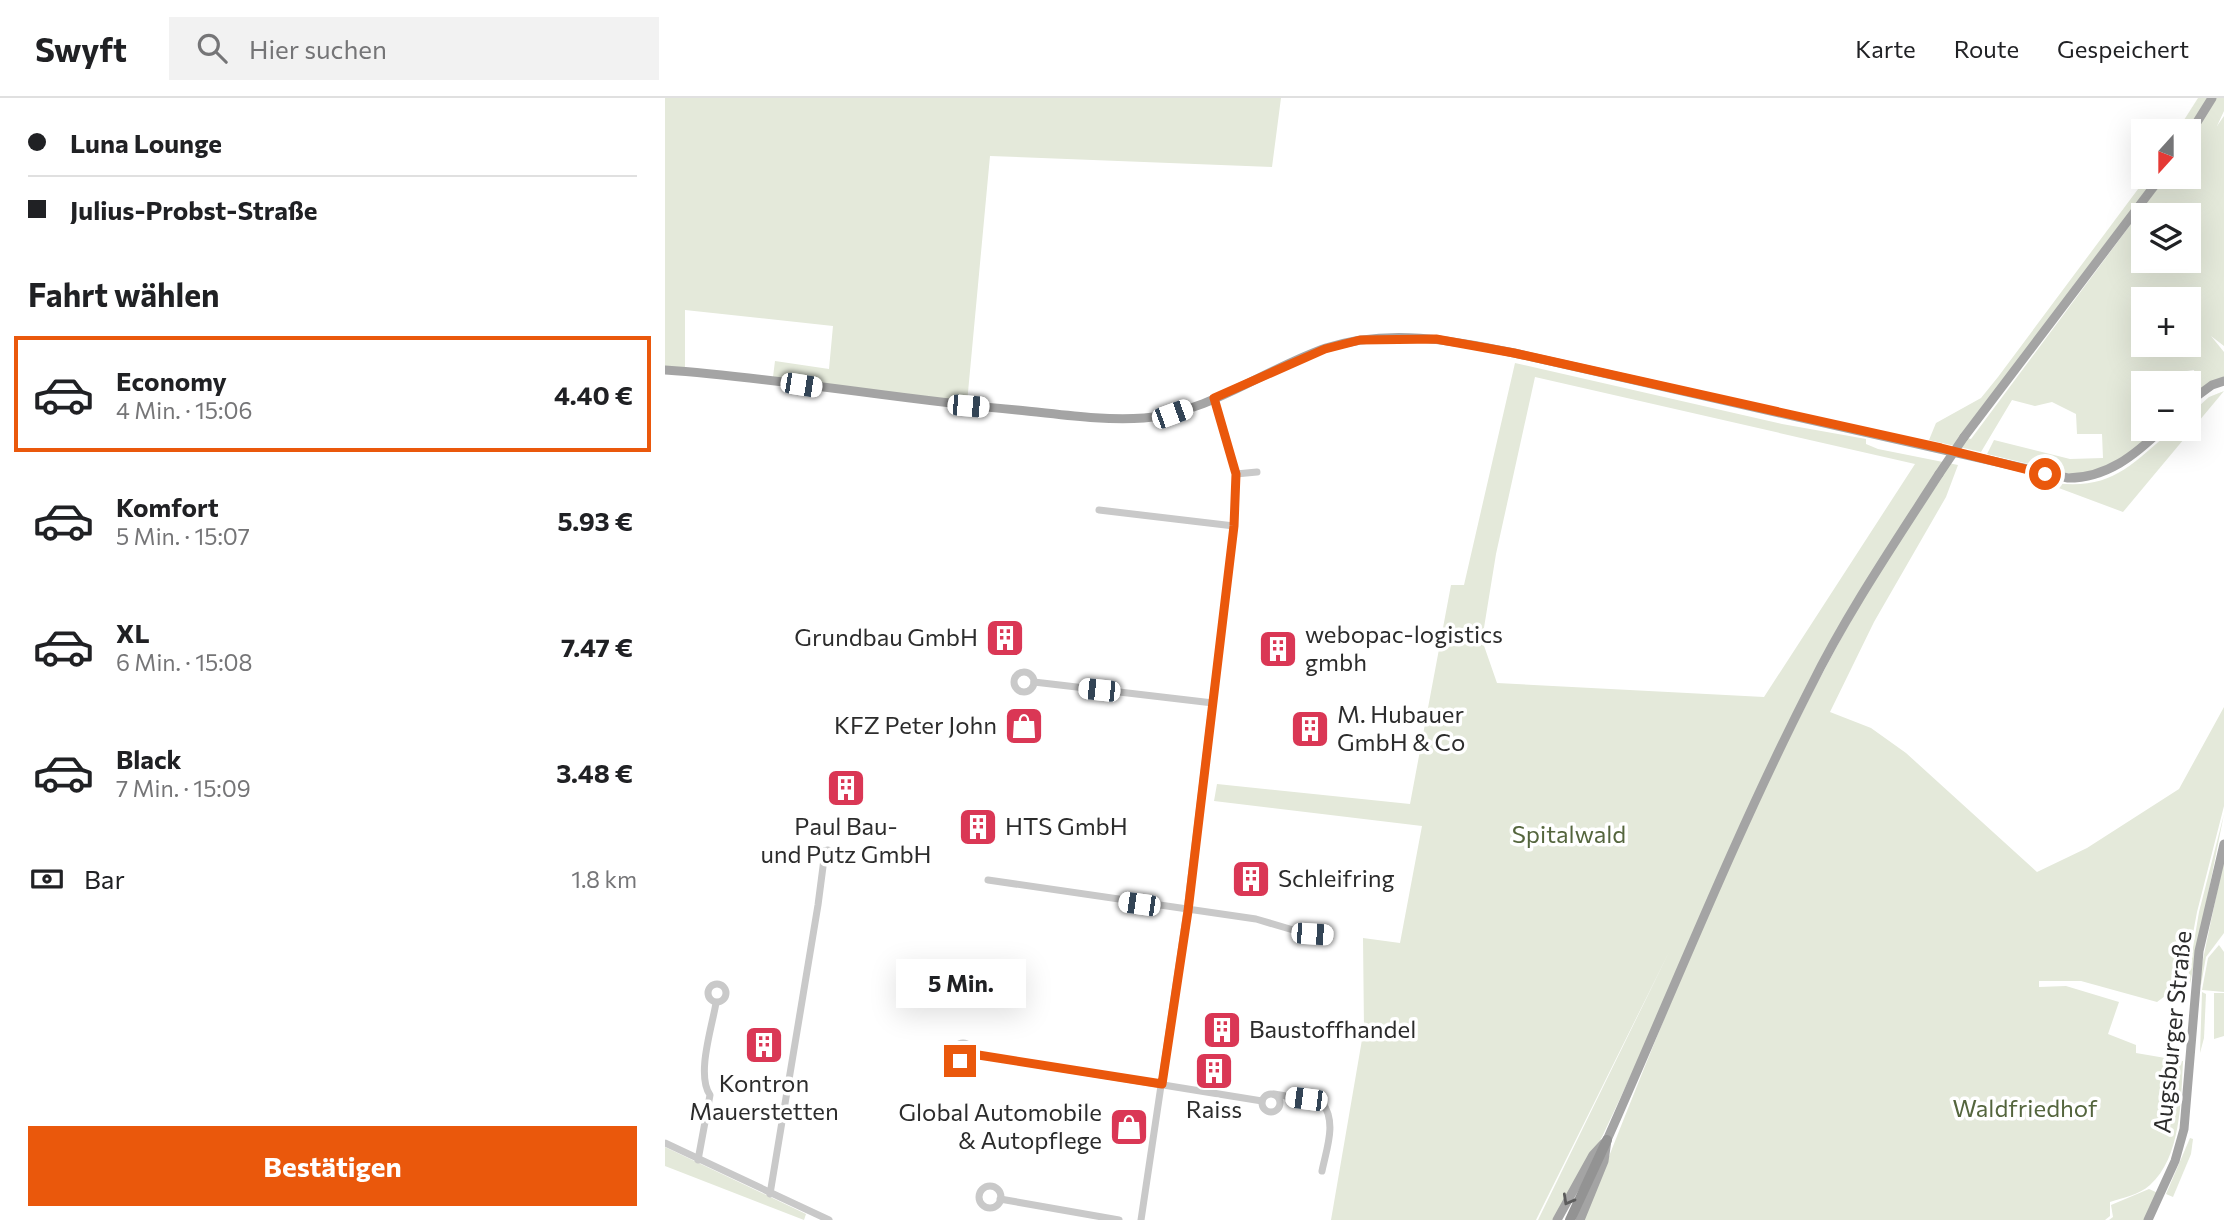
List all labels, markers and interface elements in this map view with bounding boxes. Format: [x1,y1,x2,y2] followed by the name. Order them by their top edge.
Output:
[169,17,659,80] search box
[35,28,127,69] text: Swyft
[193,29,231,67] icon: search
[249,33,387,64] text: Hier suchen
[1855,34,1916,63] text: Karte
[1954,34,2019,63] text: Route
[2057,34,2189,63] text: Gespeichert
[2131,119,2201,189] north arrow
[2131,119,2201,441] map controls
[70,127,222,158] text: Luna Lounge
[70,194,318,225] text: Julius-Probst-Straße
[2131,203,2201,273] button: layers
[28,274,220,314] text: Fahrt wählen
[2131,287,2201,357] button: +
[32,363,95,426] icon: car
[116,365,227,396] text: Economy
[779,371,824,399] car
[2131,371,2201,441] button: −
[554,379,633,410] text: 4.40 €
[947,394,990,418] car
[116,396,252,424] text: 4 Min. · 15:06
[1149,397,1196,431] car
[2029,458,2061,490] route start
[32,489,95,552] icon: car
[116,491,219,522] text: Komfort
[557,505,633,536] text: 5.93 €
[116,522,250,550] text: 5 Min. · 15:07
[32,615,95,678] icon: car
[116,617,150,648] text: XL
[984,617,1026,659] building icon: Grundbau GmbH
[1305,619,1503,676] place label: webopac-logistics gmbh
[794,622,978,651] place label: Grundbau GmbH
[1257,628,1299,670] building icon: webopac-logistics gmbh
[561,631,633,662] text: 7.47 €
[116,648,253,676] text: 6 Min. · 15:08
[1078,677,1121,703] car
[1337,699,1465,756] place label: M. Hubauer GmbH & Co
[1003,705,1045,747] shop icon: KFZ Peter John
[1289,708,1331,750] building icon: M. Hubauer GmbH & Co
[834,710,997,739] place label: KFZ Peter John
[32,741,95,804] icon: car
[116,743,182,774] text: Black
[556,757,633,788] text: 3.48 €
[825,767,867,809] building icon: Paul Bau- und Putz GmbH
[116,774,251,802] text: 7 Min. · 15:09
[957,806,999,848] building icon: HTS GmbH
[760,811,932,868] place label: Paul Bau- und Putz GmbH
[1005,811,1128,840] place label: HTS GmbH
[1512,819,1626,848] park label: Spitalwald
[1230,858,1272,900] building icon: Schleifring
[28,860,66,898] icon: cash
[84,863,125,894] text: Bar
[1278,863,1395,892] place label: Schleifring
[571,865,637,893] text: 1.8 km
[1117,891,1162,917] car
[1291,922,1334,946] car
[2146,929,2197,1134] street label: Augsburger Straße
[895,960,1025,1009] callout: 5 Min.
[928,969,994,997] text: 5 Min.
[1201,1009,1243,1051] building icon: Baustoffhandel
[1249,1014,1416,1043] place label: Baustoffhandel
[743,1024,785,1066] building icon: Kontron Mauerstetten
[944,1045,976,1077] route end
[1193,1050,1235,1092] building icon: Raiss
[689,1068,839,1125] place label: Kontron Mauerstetten
[1284,1086,1329,1112] car
[1953,1093,2098,1122] park label: Waldfriedhof
[1186,1094,1242,1123] place label: Raiss
[898,1097,1102,1154] place label: Global Automobile & Autopflege
[1108,1106,1150,1148] shop icon: Global Automobile & Autopflege
[28,1126,637,1206] button: Bestätigen
[1563,1192,1576,1205] one-way arrow

